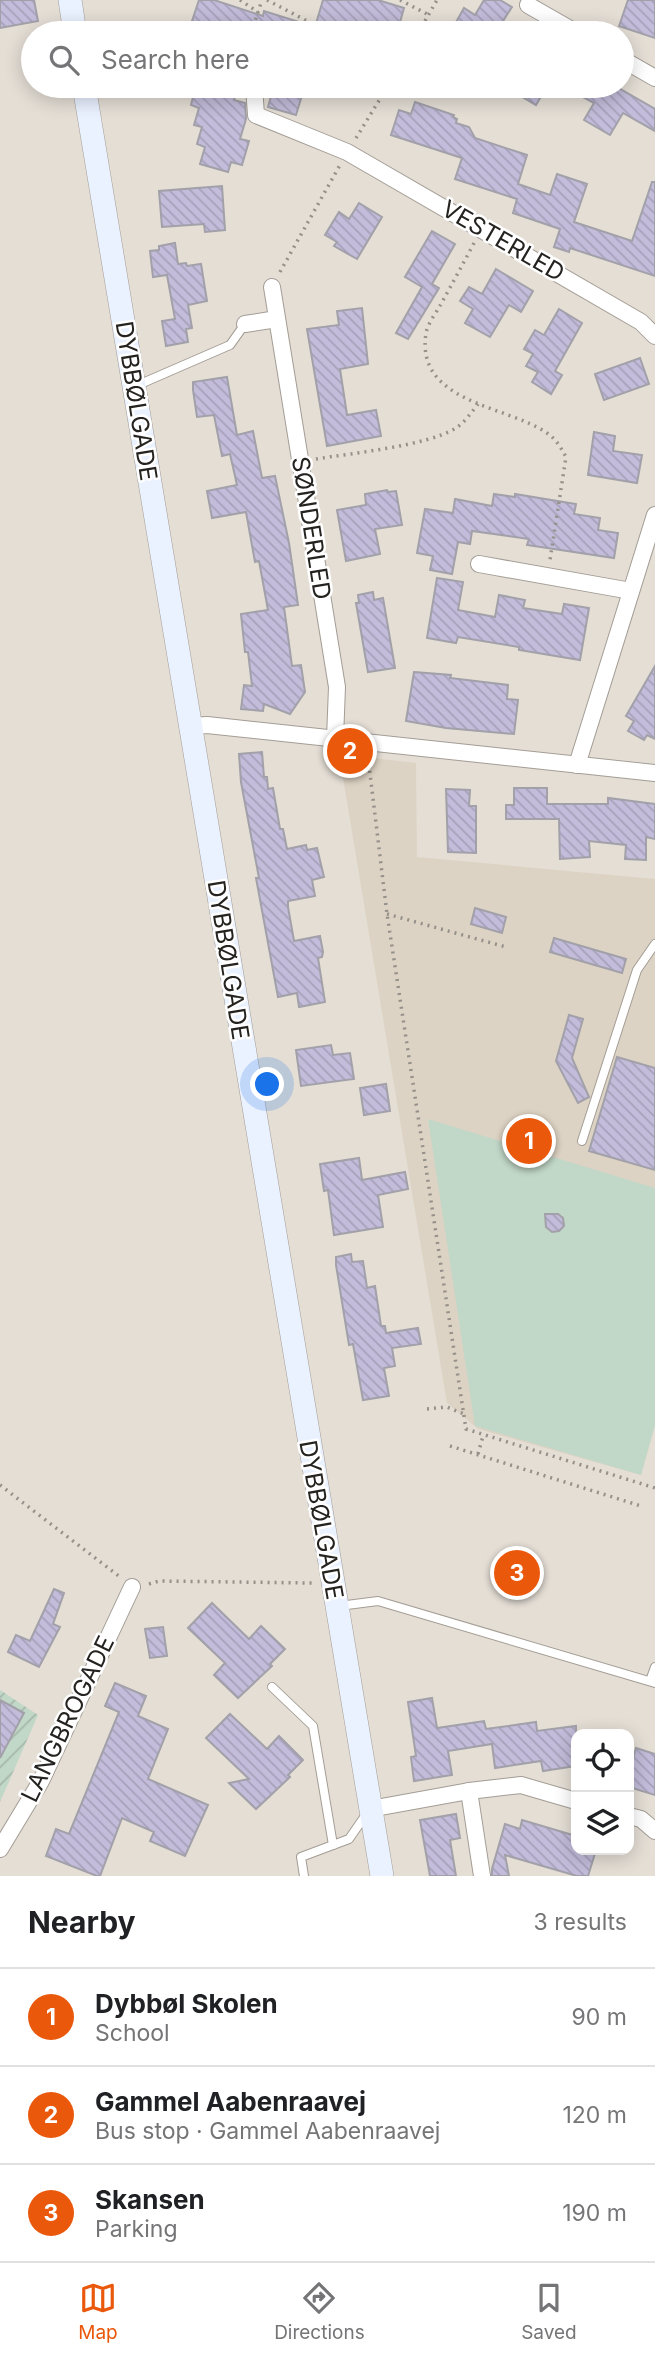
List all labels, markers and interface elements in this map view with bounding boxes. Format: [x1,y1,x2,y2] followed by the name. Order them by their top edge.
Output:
[21,21,634,98] search box
[45,41,83,79] icon: search
[101,44,250,75] text: Search here
[437,194,570,287] street label: VESTERLED
[110,319,163,483] street label: DYBBØLGADE
[286,454,337,601] street label: SØNDERLED
[327,725,373,777] pin: 2
[202,878,255,1042] street label: DYBBØLGADE
[250,1067,284,1101] your location
[506,1115,552,1167] pin: 1
[293,1438,350,1602] street label: DYBBØLGADE
[494,1547,540,1599] pin: 3
[15,1631,120,1807] street label: LANGBROGADE
[571,1729,634,1855] map controls
[571,1729,634,1792] button: locate
[571,1792,634,1855] button: layers
[28,1904,136,1940] text: Nearby
[534,1908,627,1936] text: 3 results
[95,1988,278,2019] text: Dybbøl Skolen
[46,2003,56,2031] text: 1
[572,2003,627,2031] text: 90 m
[95,2019,170,2047] text: School
[95,2086,366,2117] text: Gammel Aabenraavej
[44,2101,58,2129] text: 2
[562,2101,627,2129] text: 120 m
[95,2117,440,2145] text: Bus stop · Gammel Aabenraavej
[95,2184,205,2215] text: Skansen
[44,2199,58,2227] text: 3
[562,2199,627,2227] text: 190 m
[95,2215,178,2243] text: Parking
[78,2279,118,2344] tab: Map
[274,2279,365,2344] tab: Directions
[521,2279,577,2344] tab: Saved

